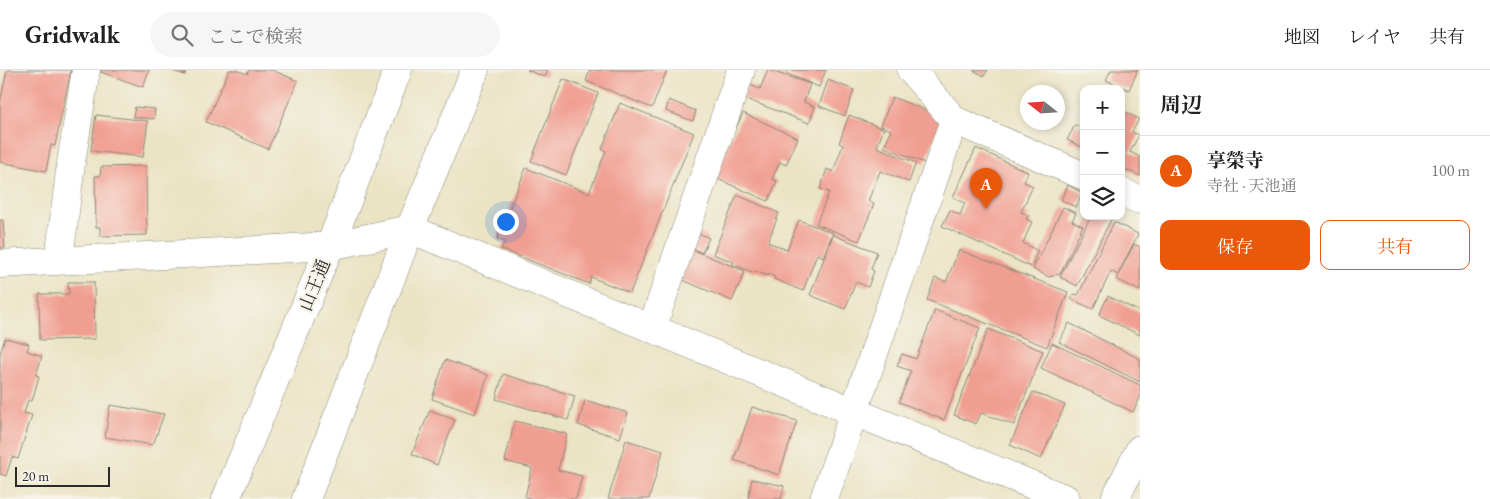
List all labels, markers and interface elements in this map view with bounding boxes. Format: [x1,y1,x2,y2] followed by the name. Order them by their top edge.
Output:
[150,12,500,57] search box
[25,19,120,50] text: Gridwalk
[168,21,196,49] icon: search
[208,24,303,49] text: ここで検索
[1284,25,1320,48] text: 地図
[1348,25,1401,48] text: レイヤ
[1429,25,1465,48] text: 共有
[1020,85,1065,130] north arrow
[1080,85,1125,220] map controls
[1080,85,1125,130] button: +
[1160,91,1202,118] text: 周辺
[1080,130,1125,175] button: −
[1207,148,1264,173] text: 享榮寺
[1170,160,1182,181] text: A
[1431,160,1470,181] text: 100 m
[970,168,1002,209] pin: A
[1080,175,1125,220] button: layers
[1207,175,1297,196] text: 寺社 · 天池通
[493,209,519,235] your location
[1160,220,1310,270] button: 保存
[1320,220,1470,270] button: 共有
[293,256,335,314] street label: 山王通
[15,464,110,487] scale bar
[22,467,49,485] text: 20 m

